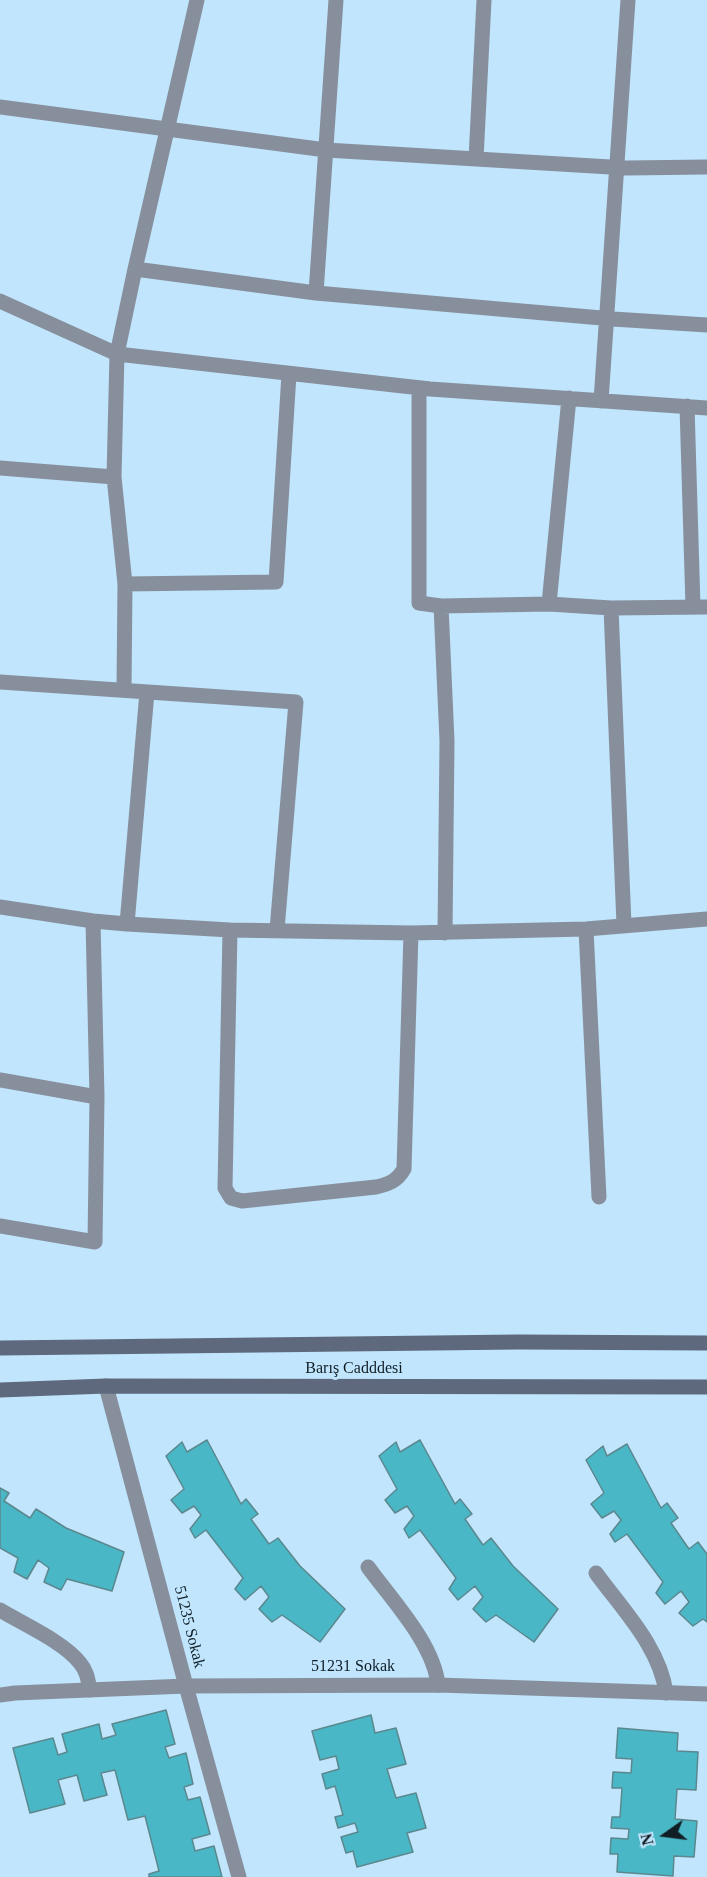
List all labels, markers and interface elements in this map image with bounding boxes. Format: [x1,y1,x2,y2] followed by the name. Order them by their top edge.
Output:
[305,1359,403,1379] street label: Barış Cadddesi
[170,1584,208,1670] street label: 51235 Sokak
[311,1657,395,1677] street label: 51231 Sokak
[635,1805,695,1865] north arrow
[637,1832,657,1847] text: N

